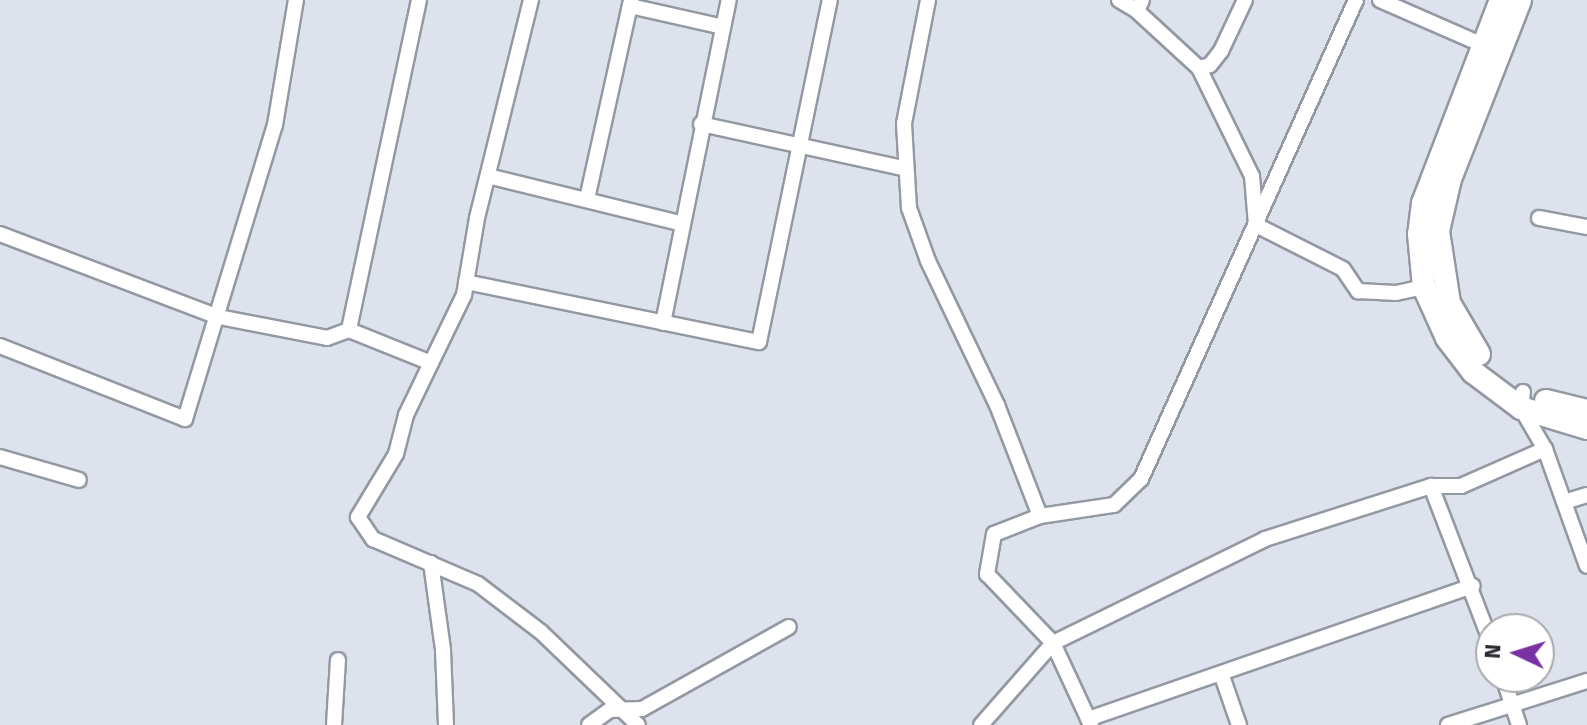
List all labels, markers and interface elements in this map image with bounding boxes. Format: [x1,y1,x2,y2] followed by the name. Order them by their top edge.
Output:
[1475,613,1555,693] north arrow
[1479,643,1507,660] text: N

